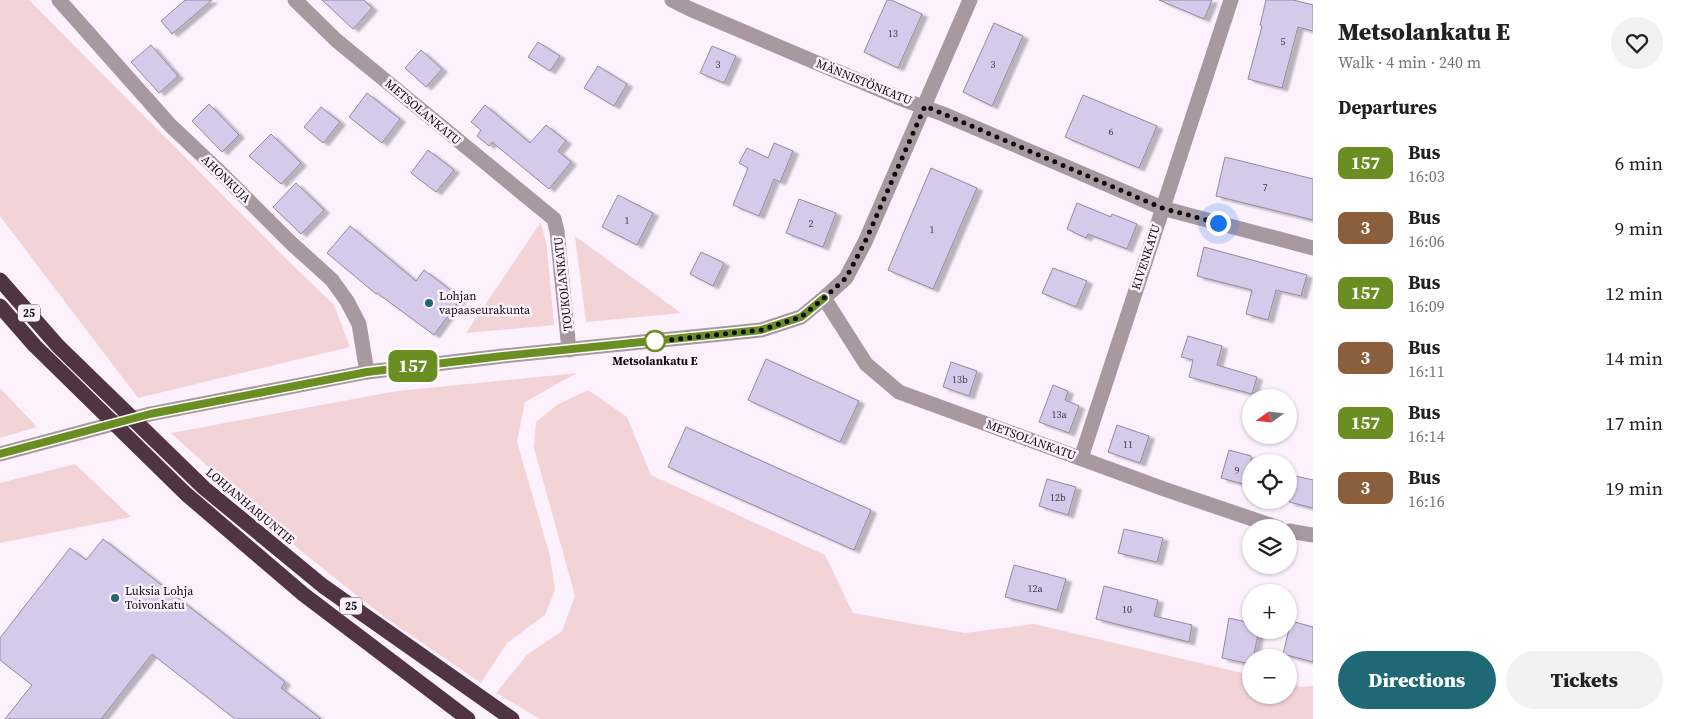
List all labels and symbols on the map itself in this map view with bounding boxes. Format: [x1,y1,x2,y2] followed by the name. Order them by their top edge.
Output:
[888,27,898,40] house number: 13
[1281,35,1286,48] house number: 5
[814,55,915,109] street label: MÄNNISTÖNKATU
[716,58,721,71] house number: 3
[991,58,996,71] house number: 3
[382,75,465,149] street label: METSOLANKATU
[1109,125,1114,138] house number: 6
[198,152,254,206] street label: AHONKUJA
[1263,181,1268,194] house number: 7
[1206,211,1231,236] your location
[625,214,630,227] house number: 1
[809,217,814,230] house number: 2
[1128,222,1164,292] street label: KIVENKATU
[930,223,935,236] house number: 1
[550,236,576,332] street label: TOUKOLANKATU
[439,288,531,318] place label: Lohjan vapaaseurakunta
[423,297,435,309] marker: Lohjan vapaaseurakunta
[18,304,40,322] road number: 25
[644,330,666,352] marker: Metsolankatu E
[384,350,442,382] line badge: 157
[612,353,698,369] place label: Metsolankatu E
[952,373,968,386] house number: 13b
[1242,389,1298,444] north arrow
[1051,408,1067,421] house number: 13a
[984,416,1078,464] street label: METSOLANKATU
[1123,438,1133,451] house number: 11
[202,464,298,548] street label: LOHJANHARJUNTIE
[1235,464,1240,477] house number: 9
[1050,491,1066,504] house number: 12b
[1027,582,1043,595] house number: 12a
[125,583,194,613] place label: Luksia Lohja Toivonkatu
[109,592,121,604] marker: Luksia Lohja Toivonkatu
[340,598,362,614] road number: 25
[1122,603,1132,616] house number: 10

